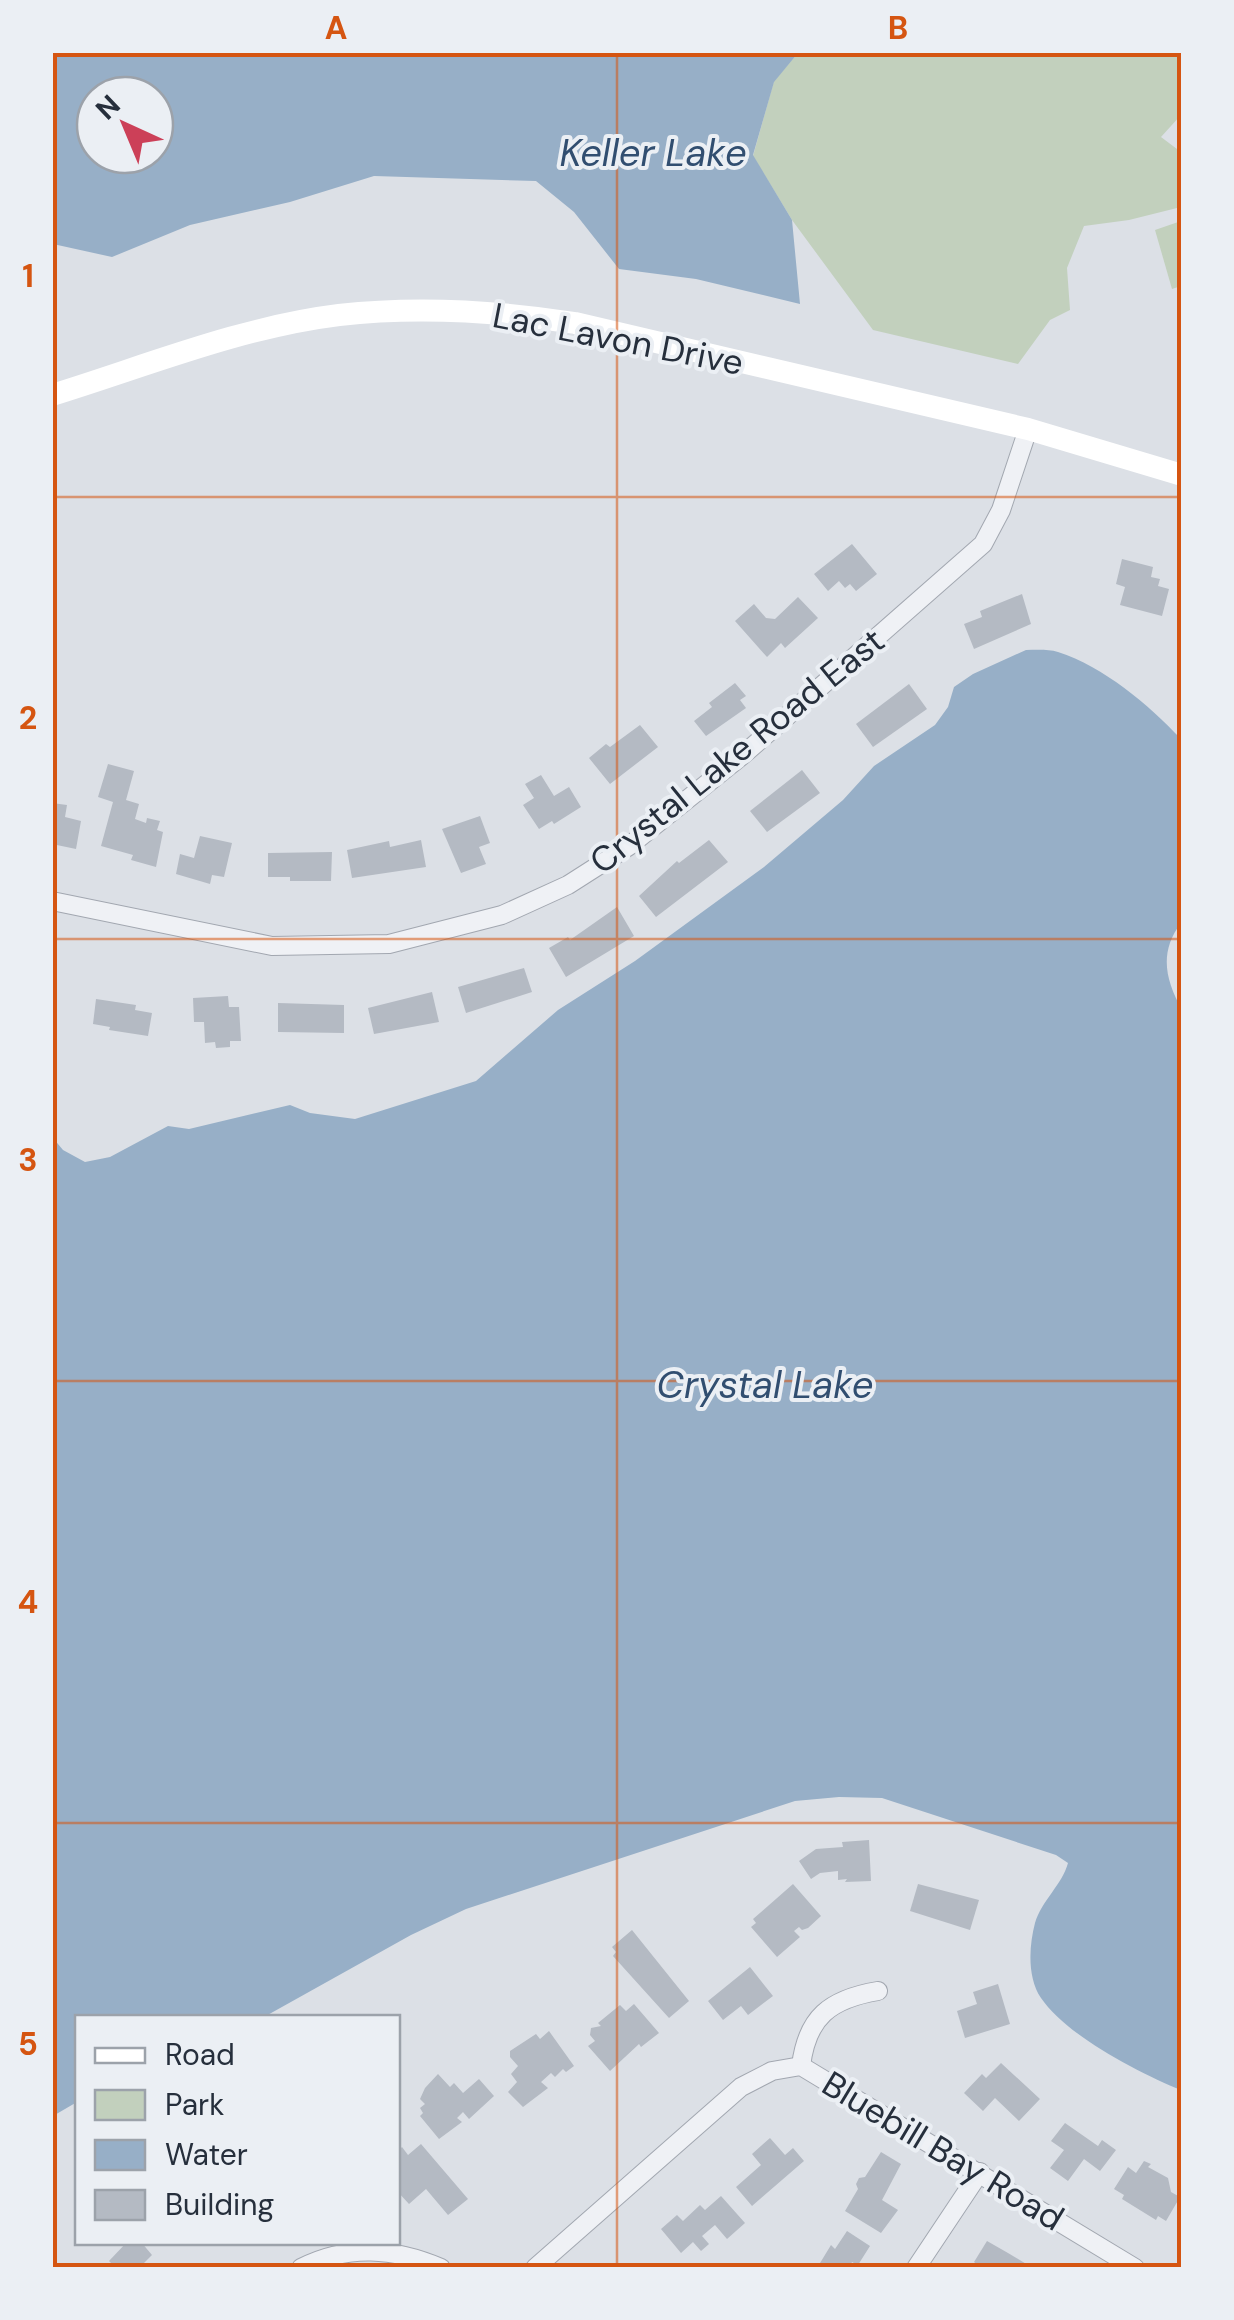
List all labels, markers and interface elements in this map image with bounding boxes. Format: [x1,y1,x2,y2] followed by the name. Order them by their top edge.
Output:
[325,7,347,49] text: A
[888,7,908,49] text: B
[75,75,175,175] north arrow
[88,87,128,128] text: N
[559,128,747,178] water label: Keller Lake
[22,255,34,297] text: 1
[489,292,747,386] street label: Lac Lavon Drive
[580,618,894,884] street label: Crystal Lake Road East
[19,697,37,739] text: 2
[18,1139,38,1181] text: 3
[657,1360,873,1410] water label: Crystal Lake
[18,1581,38,1623] text: 4
[75,2015,400,2245] legend
[18,2023,38,2065] text: 5
[165,2035,235,2074] text: Road
[814,2061,1072,2241] street label: Bluebill Bay Road
[165,2085,224,2124] text: Park
[165,2135,248,2174] text: Water
[165,2185,274,2224] text: Building

